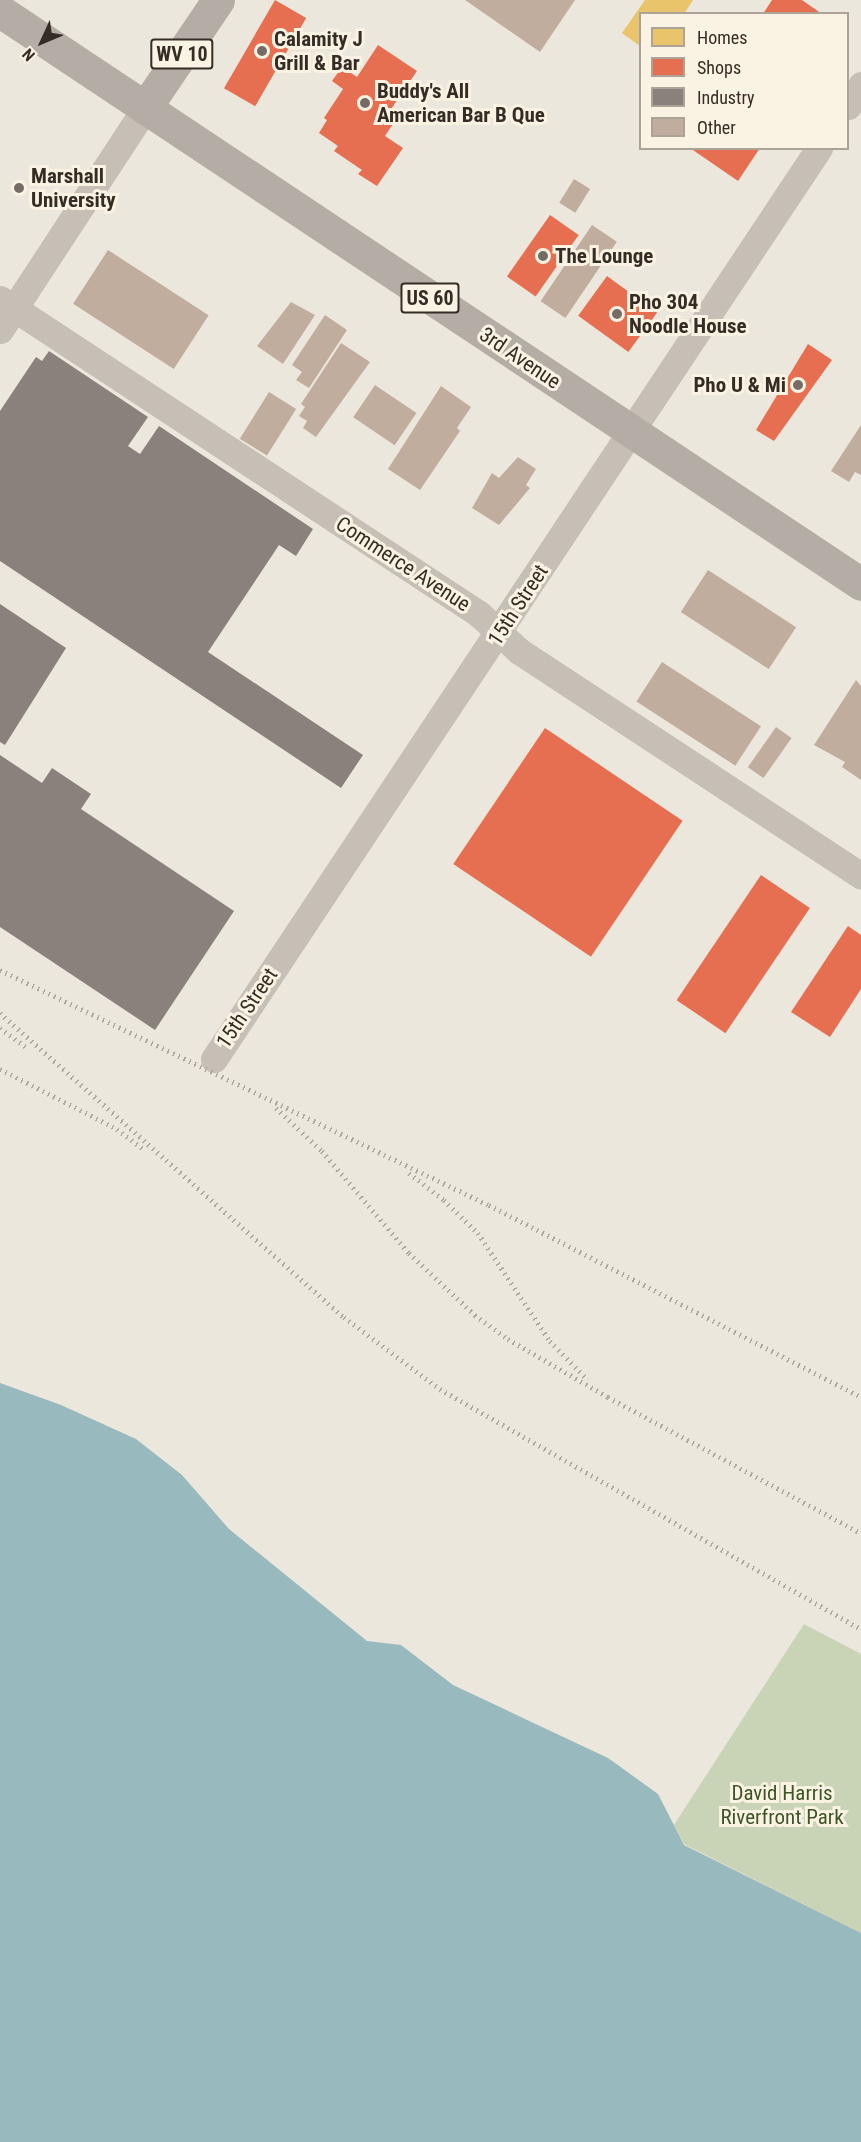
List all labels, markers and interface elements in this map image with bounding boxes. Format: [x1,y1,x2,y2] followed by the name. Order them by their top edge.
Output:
[12,12,72,72] north arrow
[639,12,849,150] legend
[274,26,363,76] place label: Calamity J Grill & Bar
[697,27,747,48] text: Homes
[149,37,215,71] road number: WV 10
[255,44,269,58] marker: Calamity J Grill & Bar
[18,45,39,65] text: N
[697,57,741,78] text: Shops
[377,78,545,128] place label: Buddy's All American Bar B Que
[697,87,755,108] text: Industry
[358,96,372,110] marker: Buddy's All American Bar B Que
[697,117,736,138] text: Other
[31,163,116,213] place label: Marshall University
[12,181,26,195] marker: Marshall University
[555,243,653,269] place label: The Lounge
[536,249,550,263] marker: The Lounge
[400,281,460,315] road number: US 60
[629,289,747,339] place label: Pho 304 Noodle House
[610,307,624,321] marker: Pho 304 Noodle House
[475,322,565,394] street label: 3rd Avenue
[693,372,786,398] place label: Pho U & Mi
[791,378,805,392] marker: Pho U & Mi
[331,511,475,617] street label: Commerce Avenue
[483,560,553,650] street label: 15th Street
[211,963,283,1053] street label: 15th Street
[720,1780,844,1830] park label: David Harris Riverfront Park

